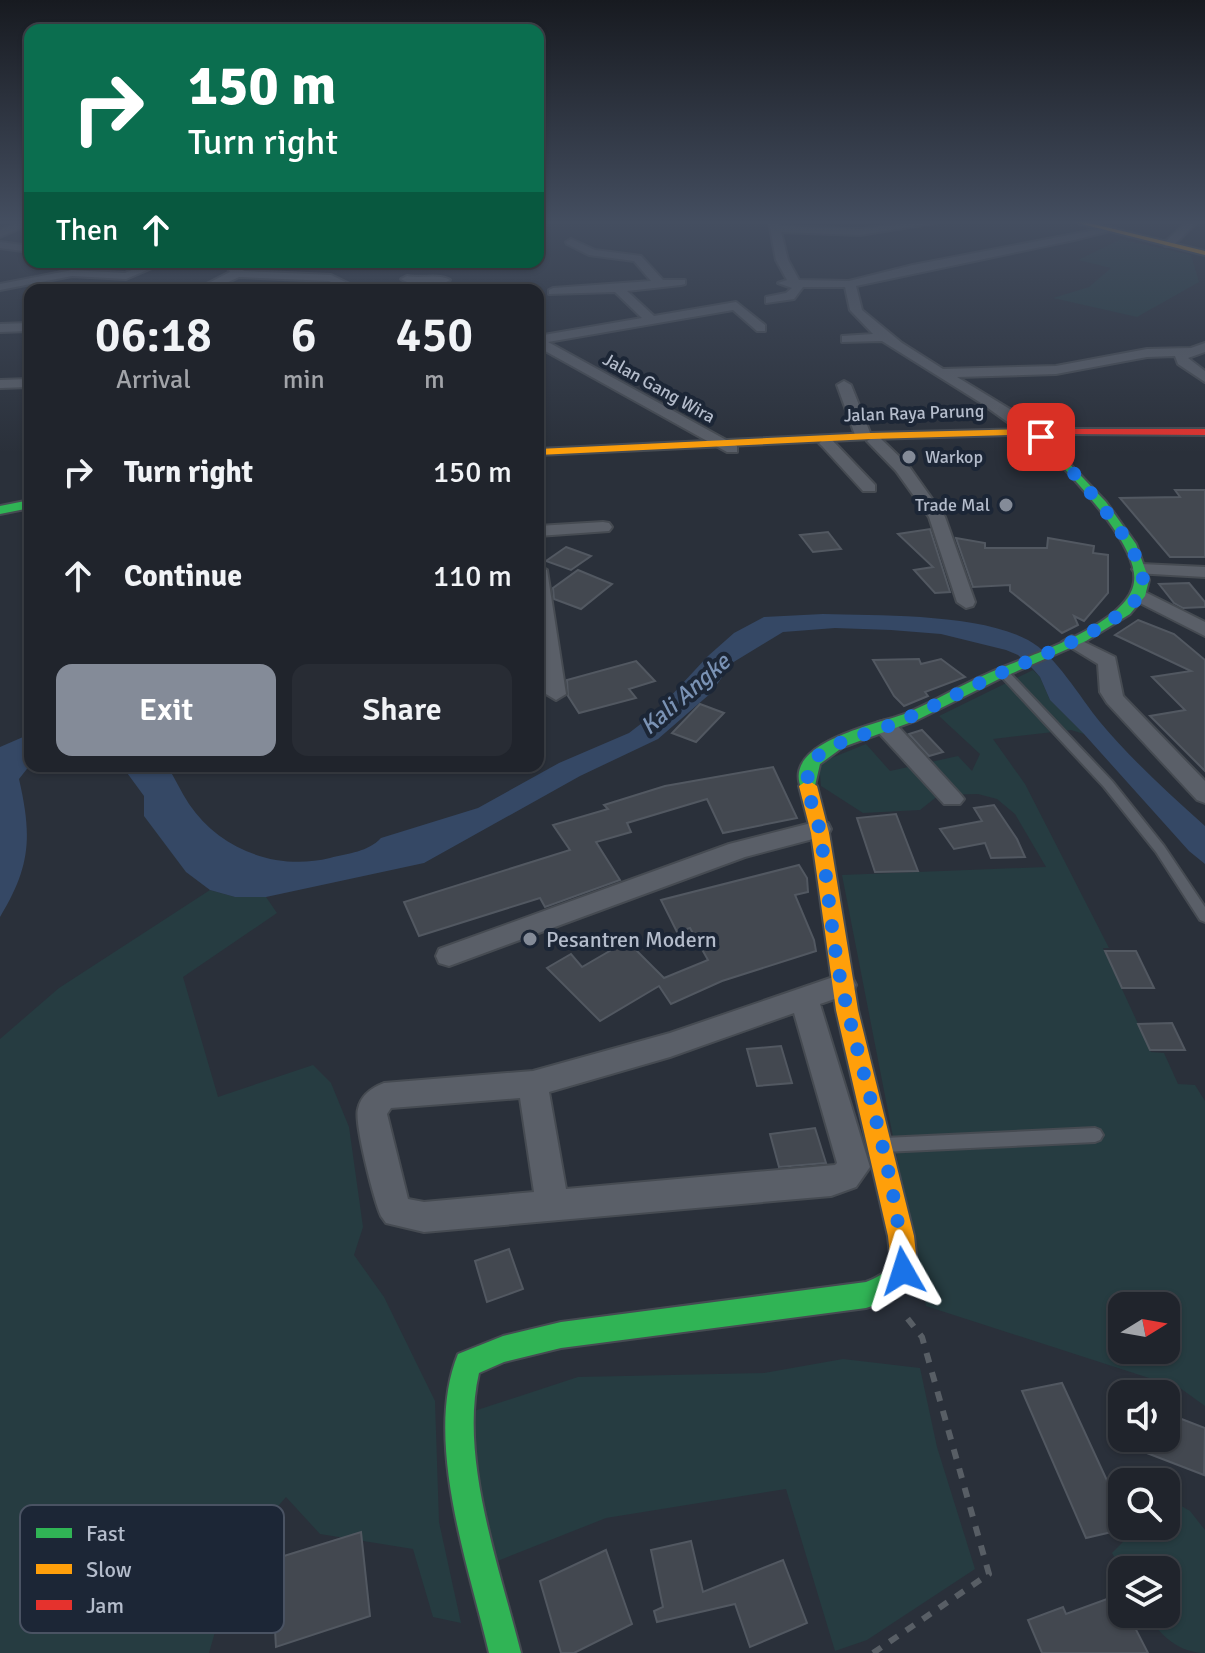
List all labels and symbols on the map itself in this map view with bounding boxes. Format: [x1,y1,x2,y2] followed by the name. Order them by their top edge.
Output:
[599,348,719,428] street label: Jalan Gang Wira
[843,400,985,426] street label: Jalan Raya Parung
[1007,403,1075,471] pin
[925,446,983,468] place label: Warkop
[900,448,918,466] marker: Warkop
[915,494,990,516] place label: Trade Mal
[997,496,1015,514] marker: Trade Mal
[634,646,737,741] water label: Kali Angke
[546,926,717,953] place label: Pesantren Modern
[521,930,539,948] marker: Pesantren Modern
[861,1229,945,1313] position arrow
[1108,1292,1180,1364] north arrow
[20,1505,284,1633] legend
[86,1520,126,1547] text: Fast
[86,1556,132,1583] text: Slow
[86,1592,124,1619] text: Jam

